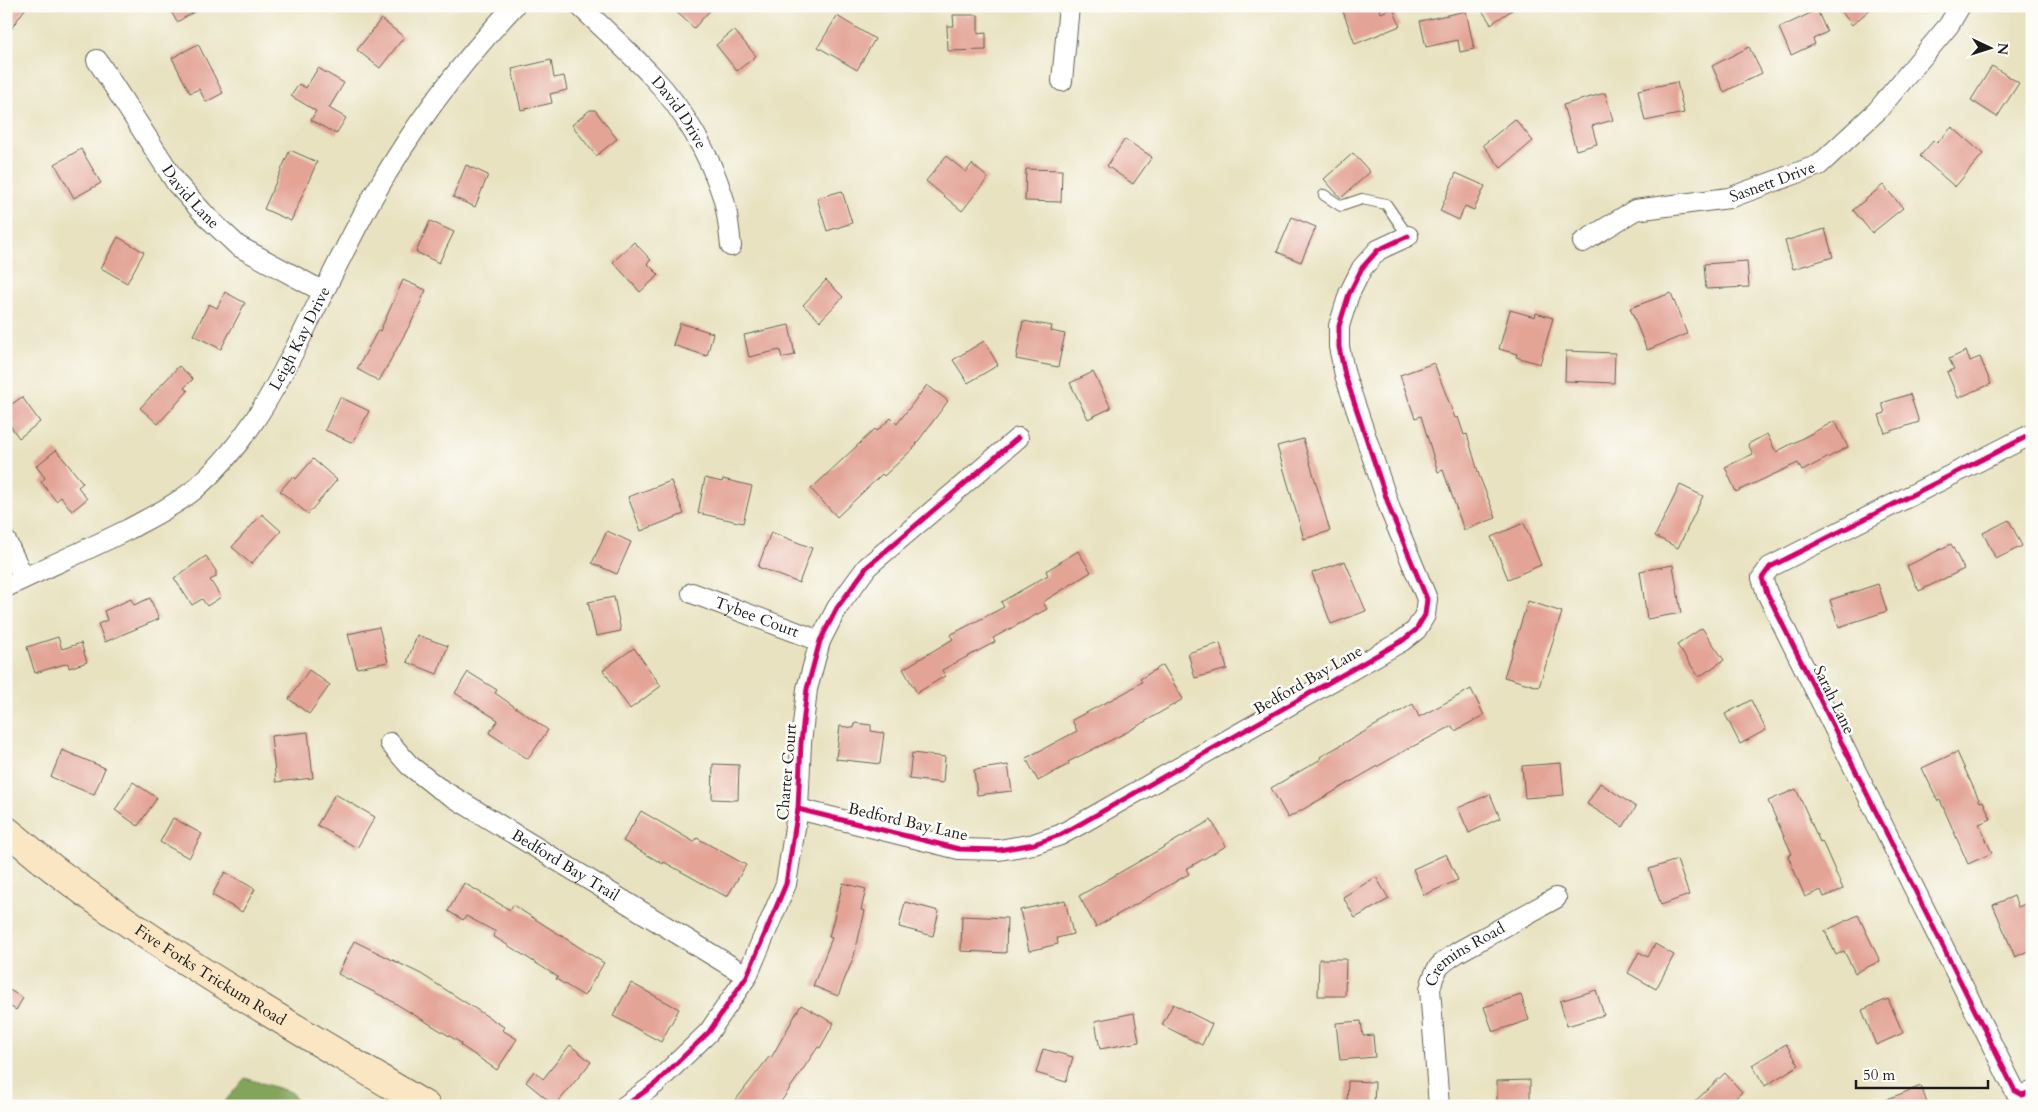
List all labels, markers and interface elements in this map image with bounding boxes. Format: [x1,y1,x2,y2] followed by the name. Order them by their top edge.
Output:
[1966,22,2016,72] north arrow
[1993,42,2012,56] text: N
[646,71,712,153] street label: David Drive
[1726,156,1818,208] street label: Sasnett Drive
[157,161,224,234] street label: David Lane
[264,283,336,394] street label: Leigh Kay Drive
[711,591,802,643] street label: Tybee Court
[1250,640,1366,720] street label: Bedford Bay Lane
[1808,662,1860,738] street label: Sarah Lane
[772,723,802,821] street label: Charter Court
[846,798,970,846] street label: Bedford Bay Lane
[507,824,623,907] street label: Bedford Bay Trail
[1420,917,1509,989] street label: Cremins Road
[130,919,291,1031] street label: Five Forks Trickum Road
[1856,1057,1988,1089] scale bar
[1863,1065,1895,1085] text: 50 m

